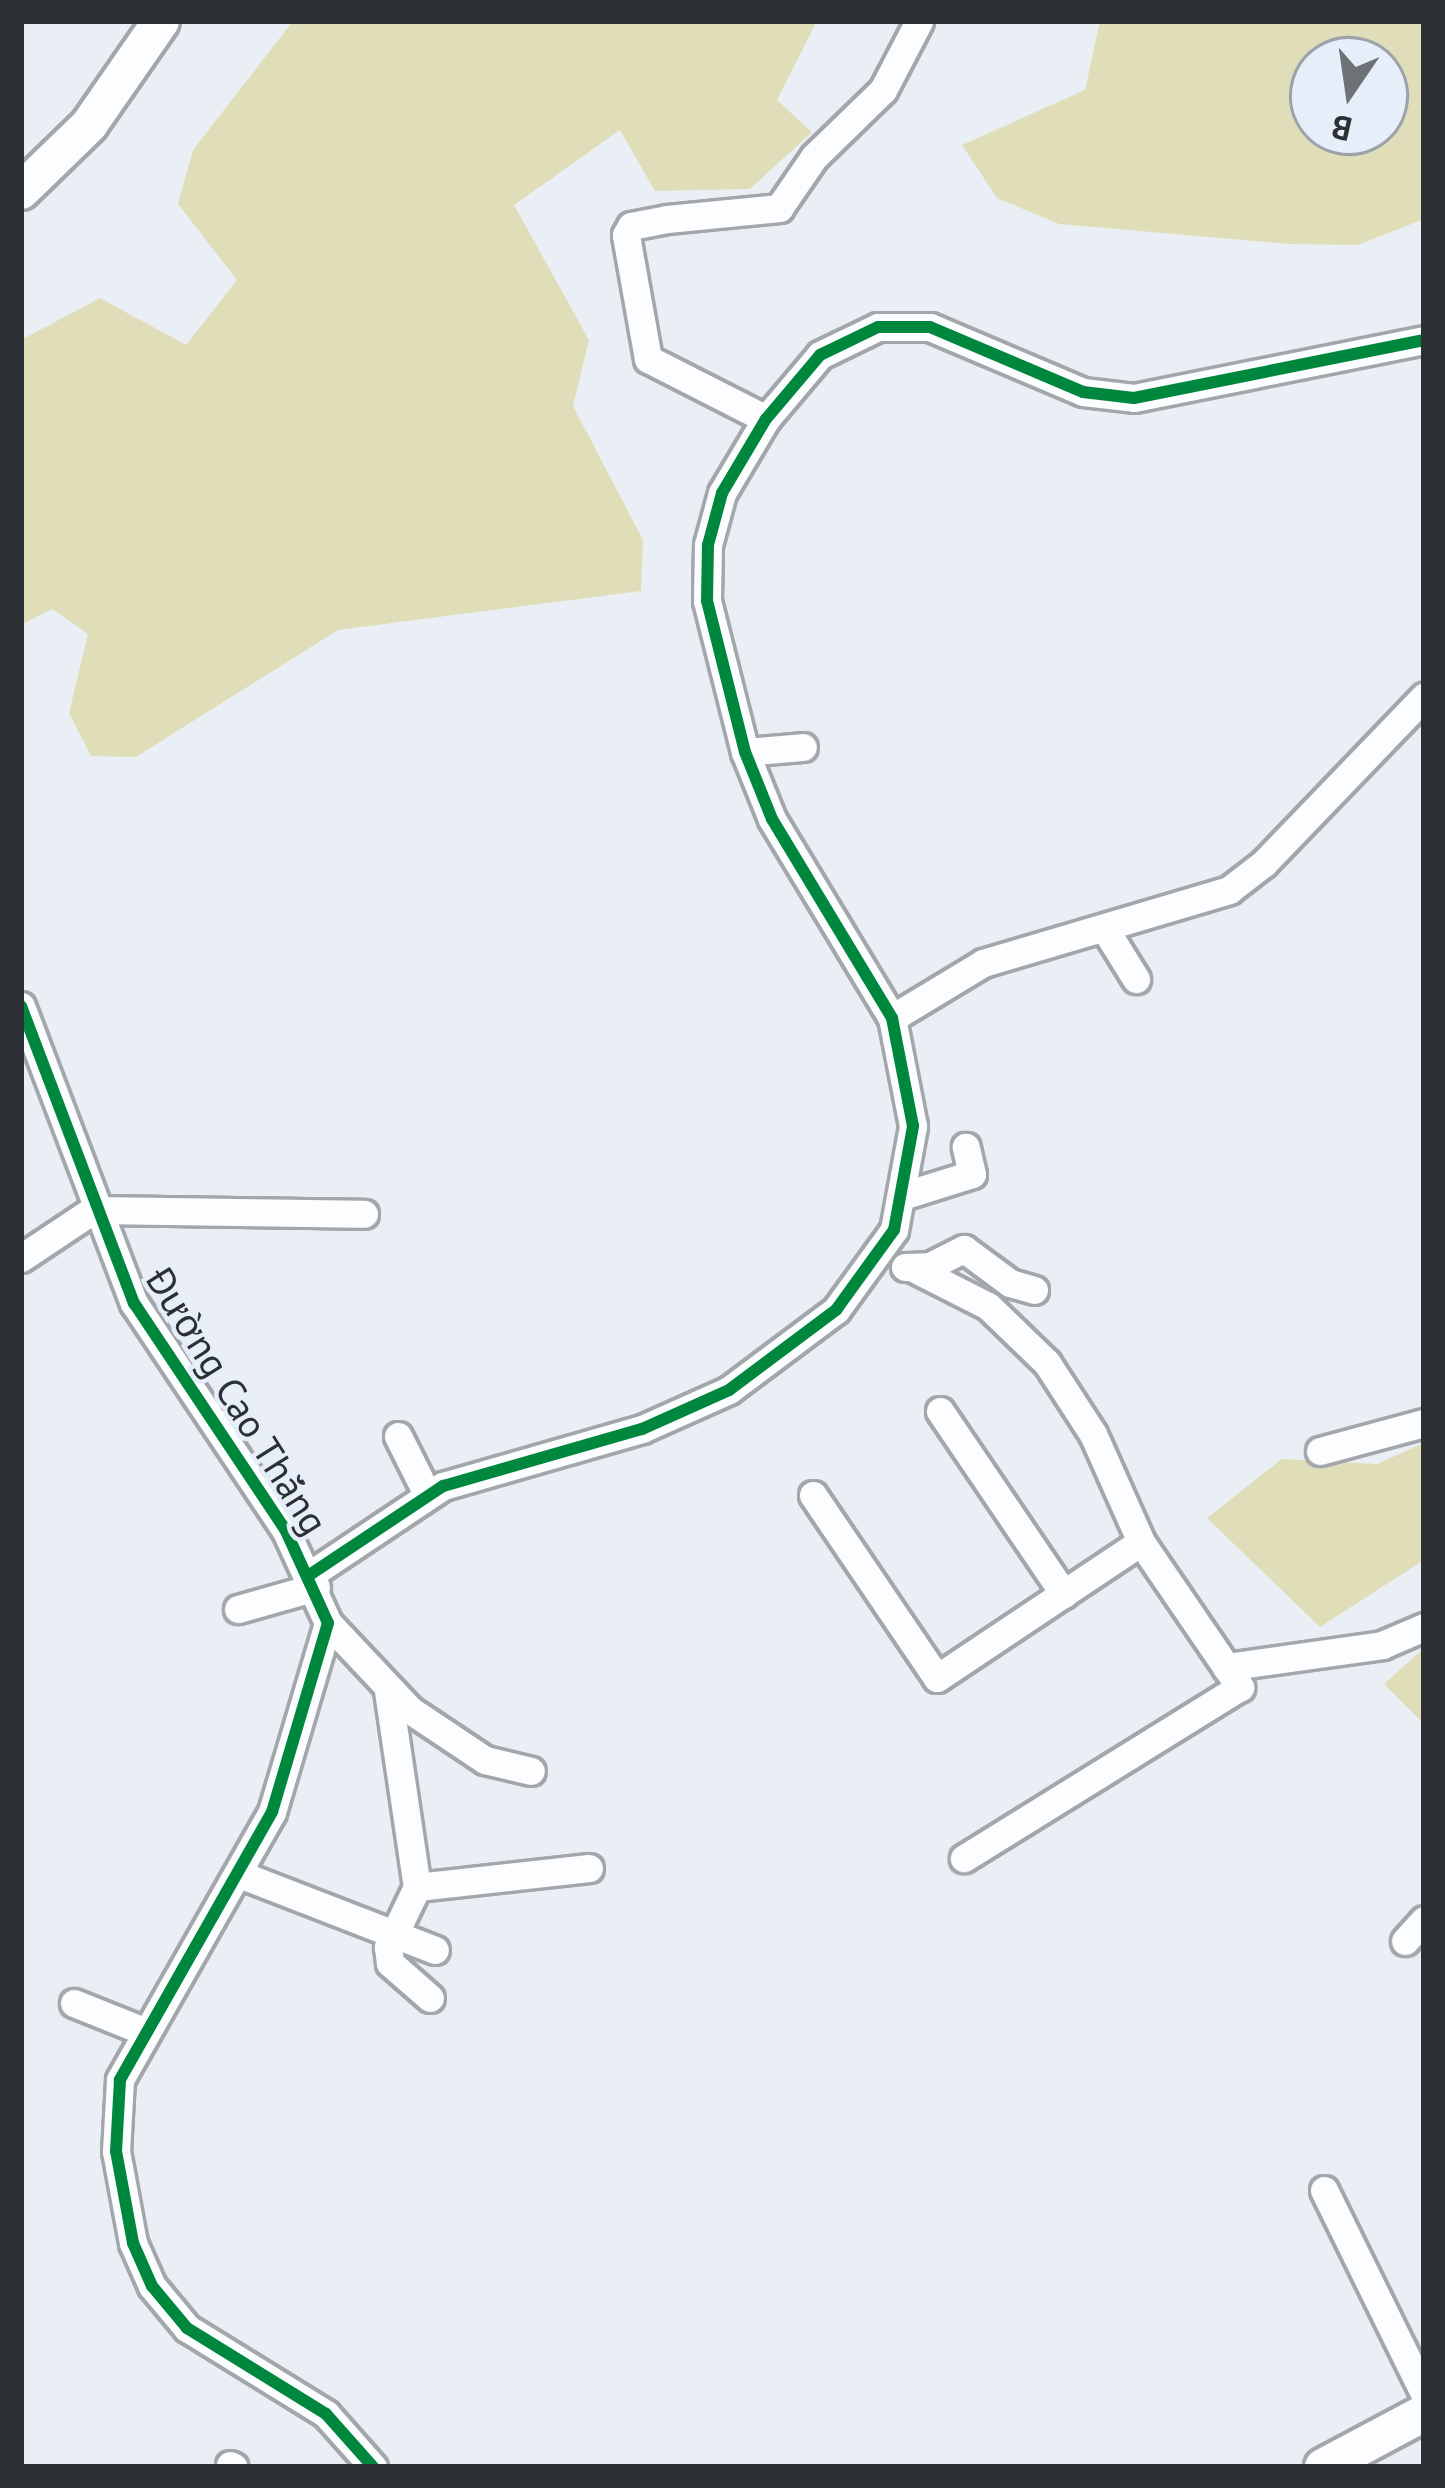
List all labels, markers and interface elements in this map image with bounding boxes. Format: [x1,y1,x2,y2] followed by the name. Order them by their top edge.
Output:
[1289,36,1409,156] north arrow
[1327,105,1356,152] text: B
[136,1258,338,1544] street label: Đường Cao Thắng

